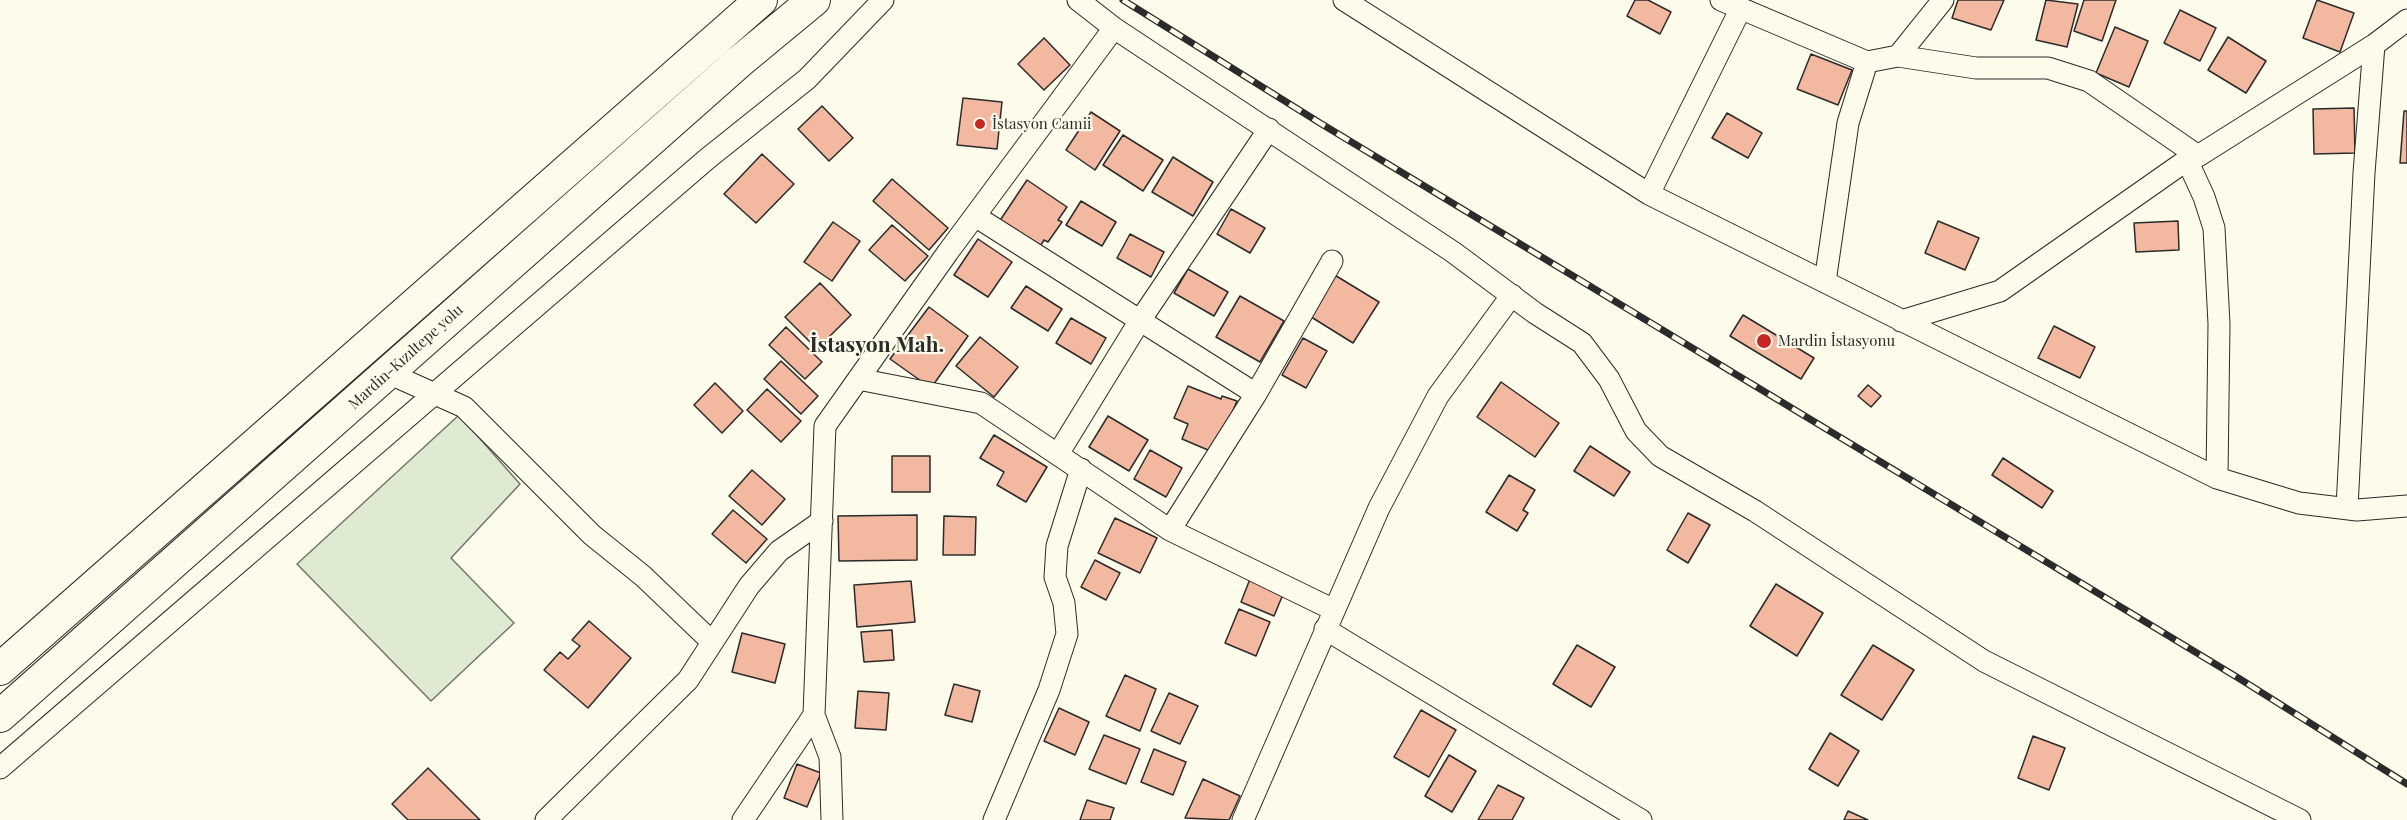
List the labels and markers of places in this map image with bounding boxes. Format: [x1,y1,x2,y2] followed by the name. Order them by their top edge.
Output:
[992,115,1091,133] place label: İstasyon Camii
[973,117,987,131] marker: İstasyon Camii
[1755,332,1773,350] marker: Mardin İstasyonu
[1778,332,1895,350] place label: Mardin İstasyonu

